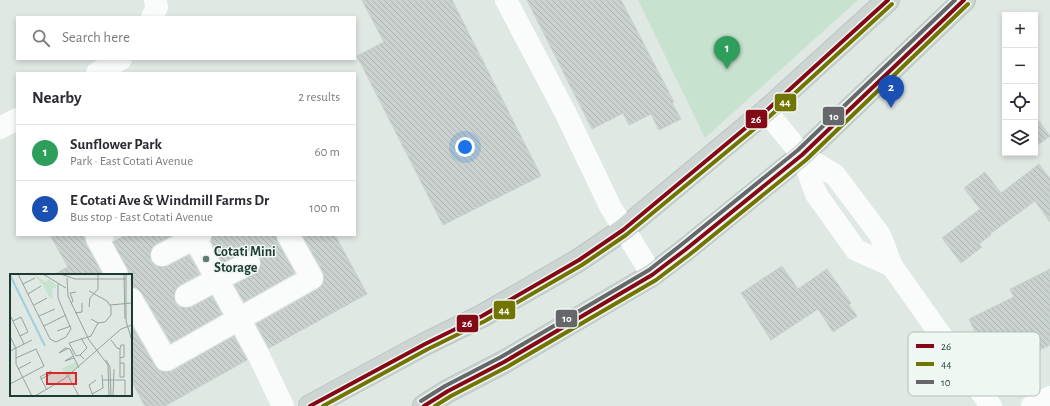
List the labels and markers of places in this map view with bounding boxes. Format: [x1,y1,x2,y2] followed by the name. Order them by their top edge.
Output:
[714,36,740,69] pin: 1
[878,75,904,108] pin: 2
[214,245,276,275] place label: Cotati Mini Storage
[201,254,211,264] marker: Cotati Mini Storage

